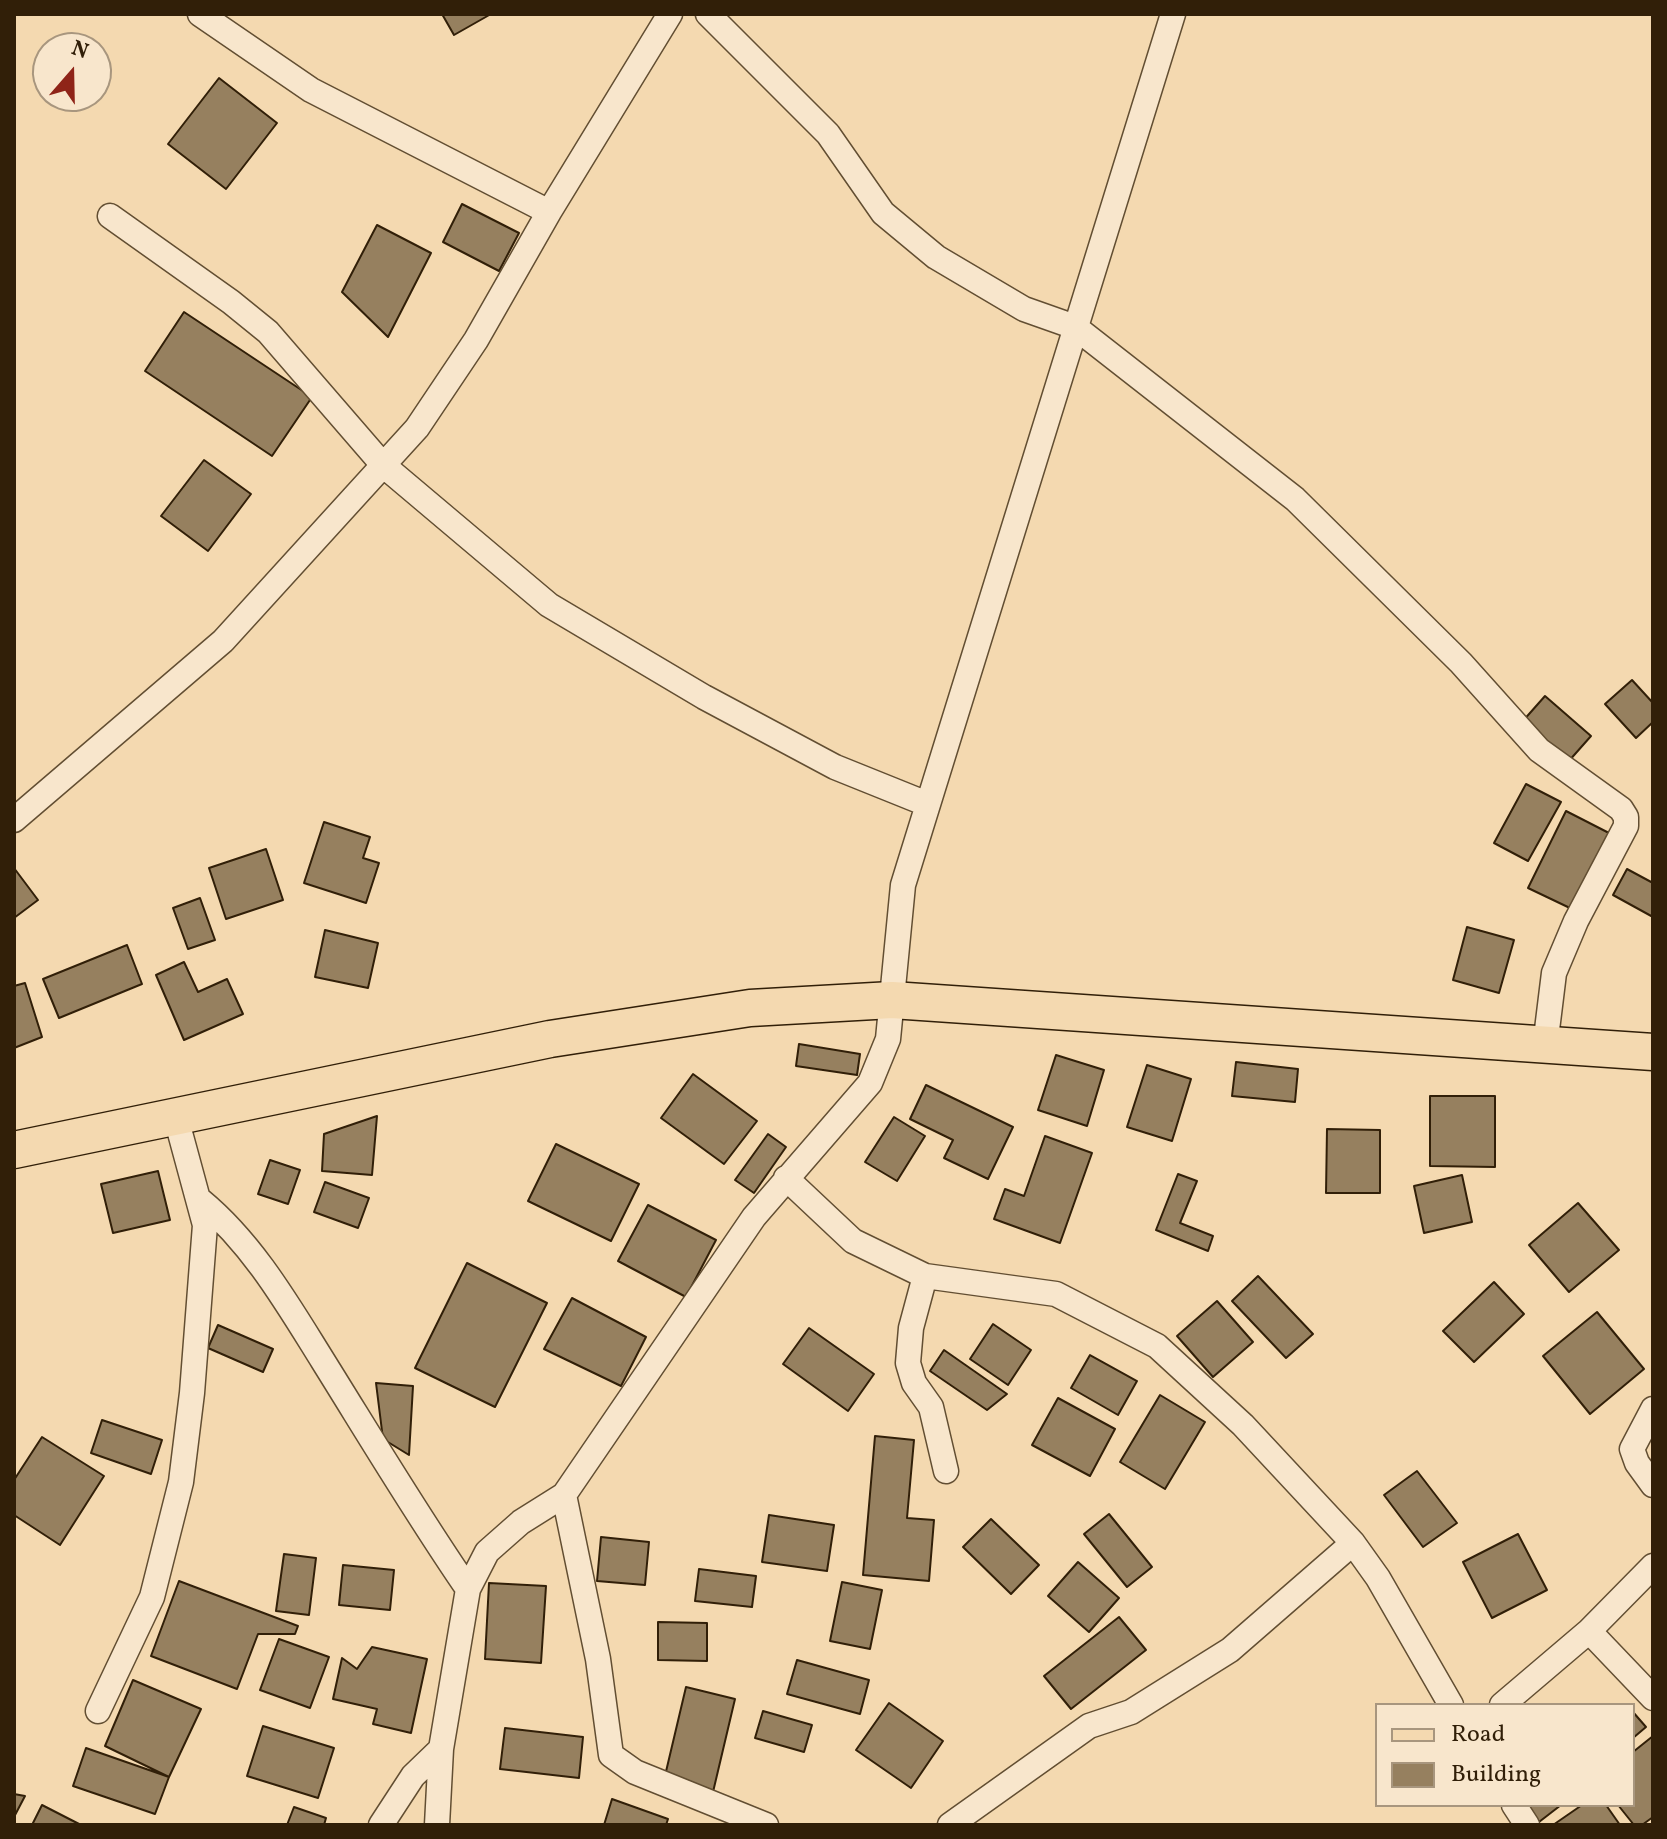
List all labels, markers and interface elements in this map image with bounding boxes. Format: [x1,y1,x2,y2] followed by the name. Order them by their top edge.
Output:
[32,32,112,112] north arrow
[67,34,92,68] text: N
[1375,1703,1635,1807] legend
[1451,1718,1505,1752] text: Road
[1451,1758,1541,1792] text: Building

